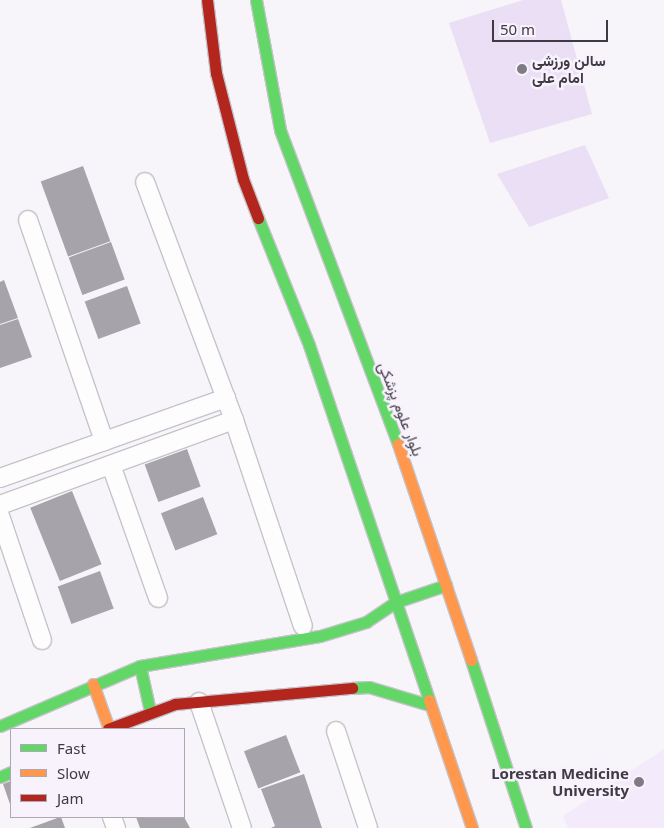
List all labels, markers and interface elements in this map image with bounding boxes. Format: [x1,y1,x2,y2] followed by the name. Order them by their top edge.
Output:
[494,10,610,42] scale bar
[500,19,535,39] text: 50 m
[532,51,606,86] place label: سالن ورزشی امام علی
[516,63,528,75] marker: سالن ورزشی امام علی
[375,359,427,459] street label: بلوار علوم پزشکی
[10,728,185,818] legend
[57,738,86,758] text: Fast
[57,763,90,783] text: Slow
[491,764,629,799] place label: Lorestan Medicine University
[633,776,645,788] marker: Lorestan Medicine University
[57,788,84,808] text: Jam

